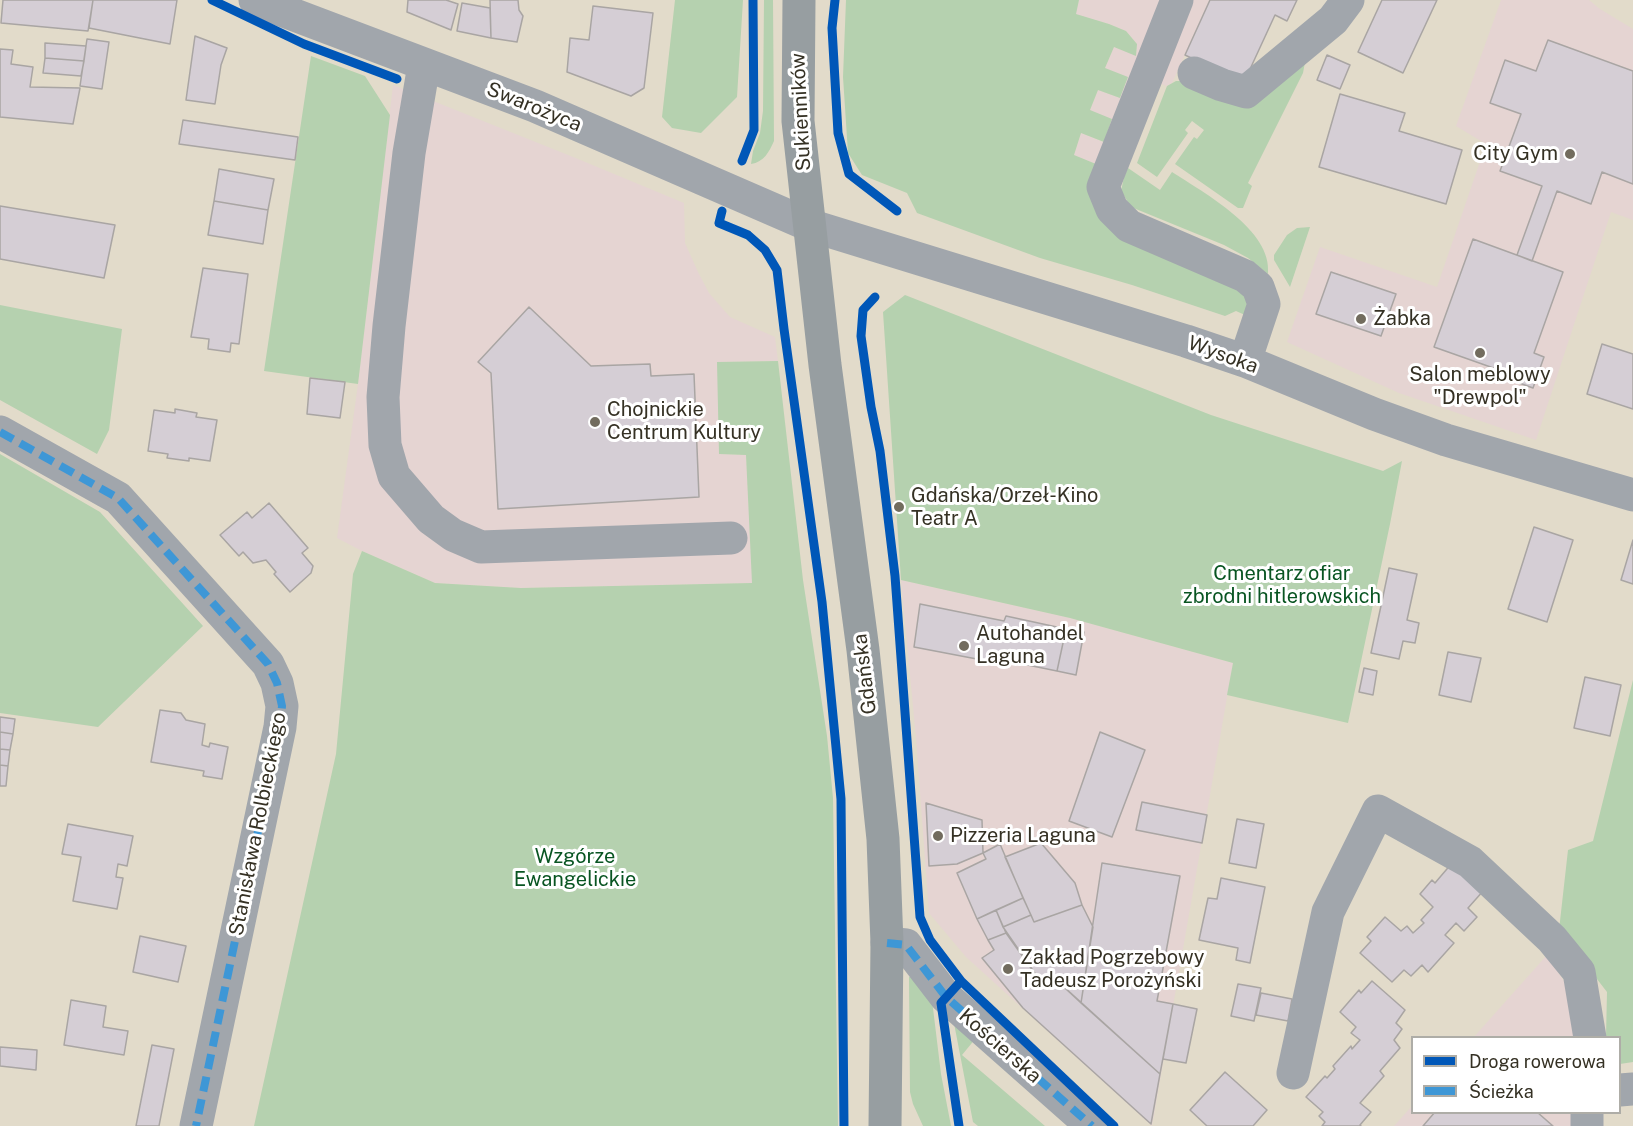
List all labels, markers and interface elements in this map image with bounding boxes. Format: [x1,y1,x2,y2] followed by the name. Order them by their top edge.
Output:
[786,52,816,172] street label: Sukienników
[483,77,585,137] street label: Swarożyca
[1473,142,1558,166] place label: City Gym
[1563,147,1577,161] marker: City Gym
[1373,307,1431,331] place label: Żabka
[1354,312,1368,326] marker: Żabka
[1185,331,1261,379] street label: Wysoka
[1473,346,1487,360] marker: Salon meblowy "Drewpol"
[1409,363,1551,410] place label: Salon meblowy "Drewpol"
[607,398,761,445] place label: Chojnickie Centrum Kultury
[588,415,602,429] marker: Chojnickie Centrum Kultury
[911,484,1098,531] place label: Gdańska/Orzeł-Kino Teatr A
[892,500,906,514] marker: Gdańska/Orzeł-Kino Teatr A
[1183,562,1381,609] park label: Cmentarz ofiar zbrodni hitlerowskich
[976,622,1084,669] place label: Autohandel Laguna
[848,632,882,716] street label: Gdańska
[957,639,971,653] marker: Autohandel Laguna
[225,710,291,938] street label: Stanisława Rolbieckiego
[950,824,1096,848] place label: Pizzeria Laguna
[931,829,945,843] marker: Pizzeria Laguna
[514,845,636,892] park label: Wzgórze Ewangelickie
[1020,946,1204,993] place label: Zakład Pogrzebowy Tadeusz Porożyński
[1001,962,1015,976] marker: Zakład Pogrzebowy Tadeusz Porożyński
[954,1004,1046,1088] street label: Kościerska
[1411,1036,1621,1114] legend
[1469,1051,1605,1072] text: Droga rowerowa
[1469,1081,1534,1102] text: Ścieżka

